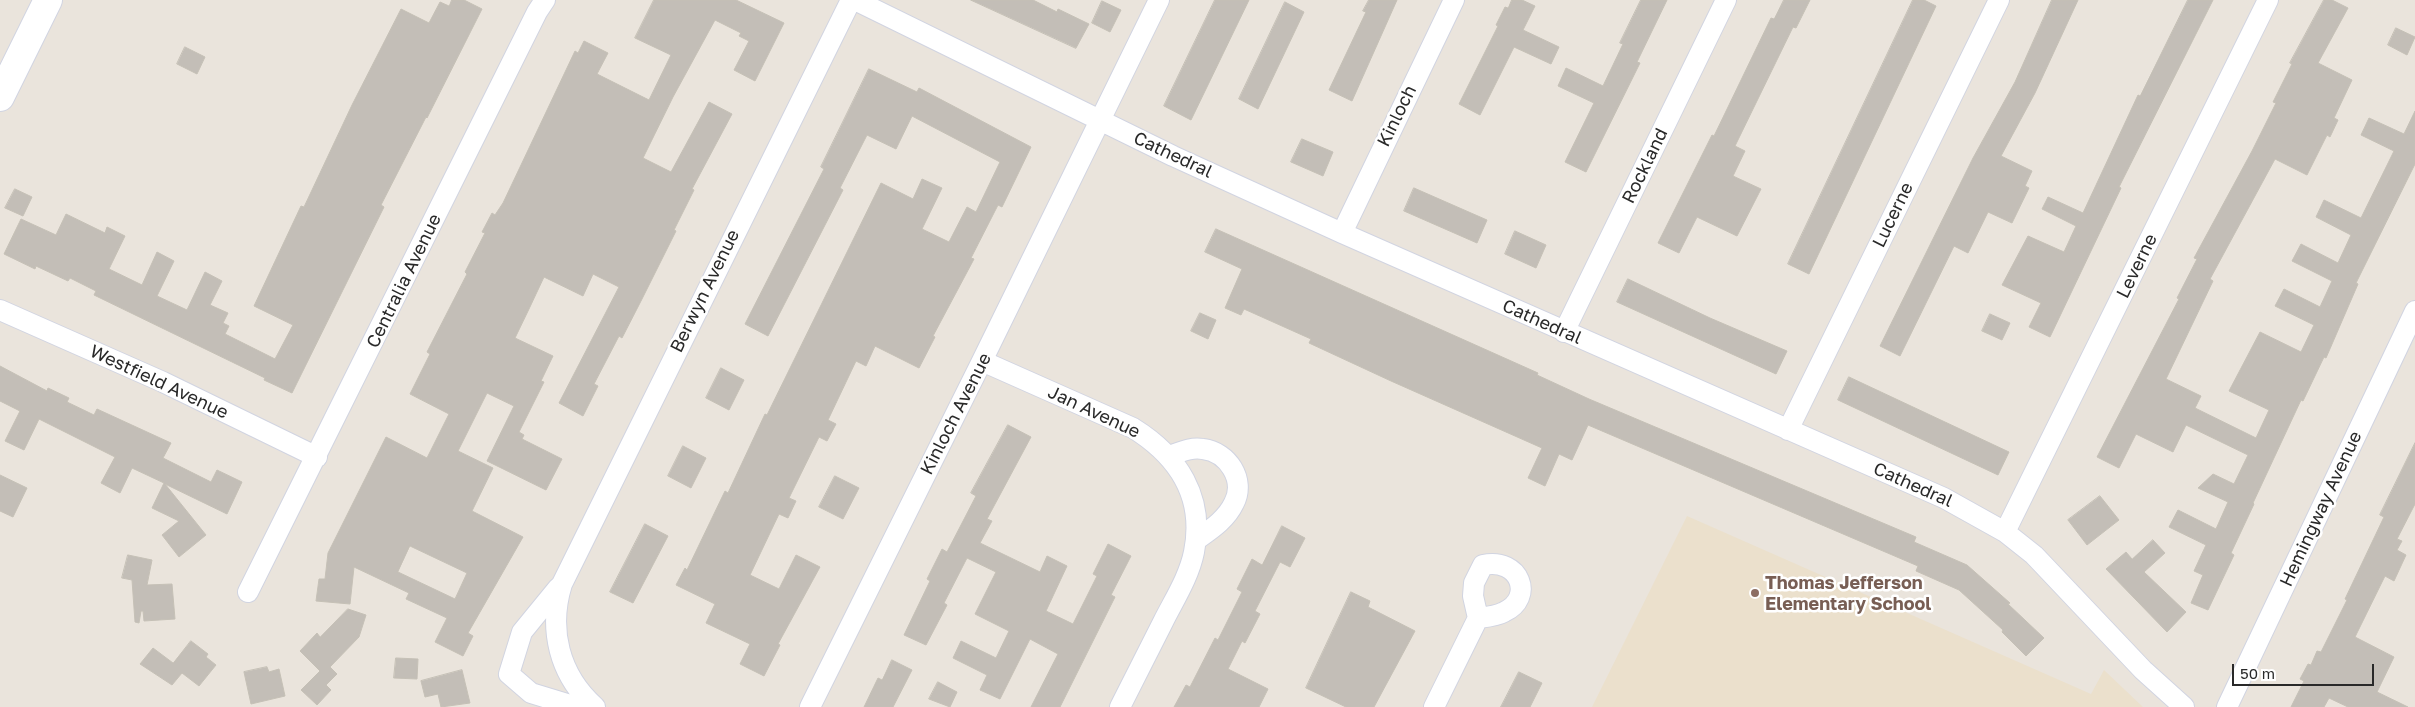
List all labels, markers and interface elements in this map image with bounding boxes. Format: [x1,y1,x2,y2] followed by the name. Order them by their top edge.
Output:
[1373,82,1421,150] street label: Kinloch
[1618,125,1672,207] street label: Rockland
[1130,127,1216,183] street label: Cathedral
[1868,179,1918,251] street label: Lucerne
[362,210,446,352] street label: Centralia Avenue
[666,226,744,356] street label: Berwyn Avenue
[2112,230,2162,302] street label: Leverne
[1499,295,1585,349] street label: Cathedral
[86,340,232,424] street label: Westfield Avenue
[916,350,996,478] street label: Kinloch Avenue
[1044,381,1144,443] street label: Jan Avenue
[2275,428,2367,590] street label: Hemingway Avenue
[1870,458,1956,512] street label: Cathedral
[1765,572,1931,614] place label: Thomas Jefferson Elementary School
[1749,587,1761,599] marker: Thomas Jefferson Elementary School
[2235,654,2378,686] scale bar
[2240,664,2275,682] text: 50 m

